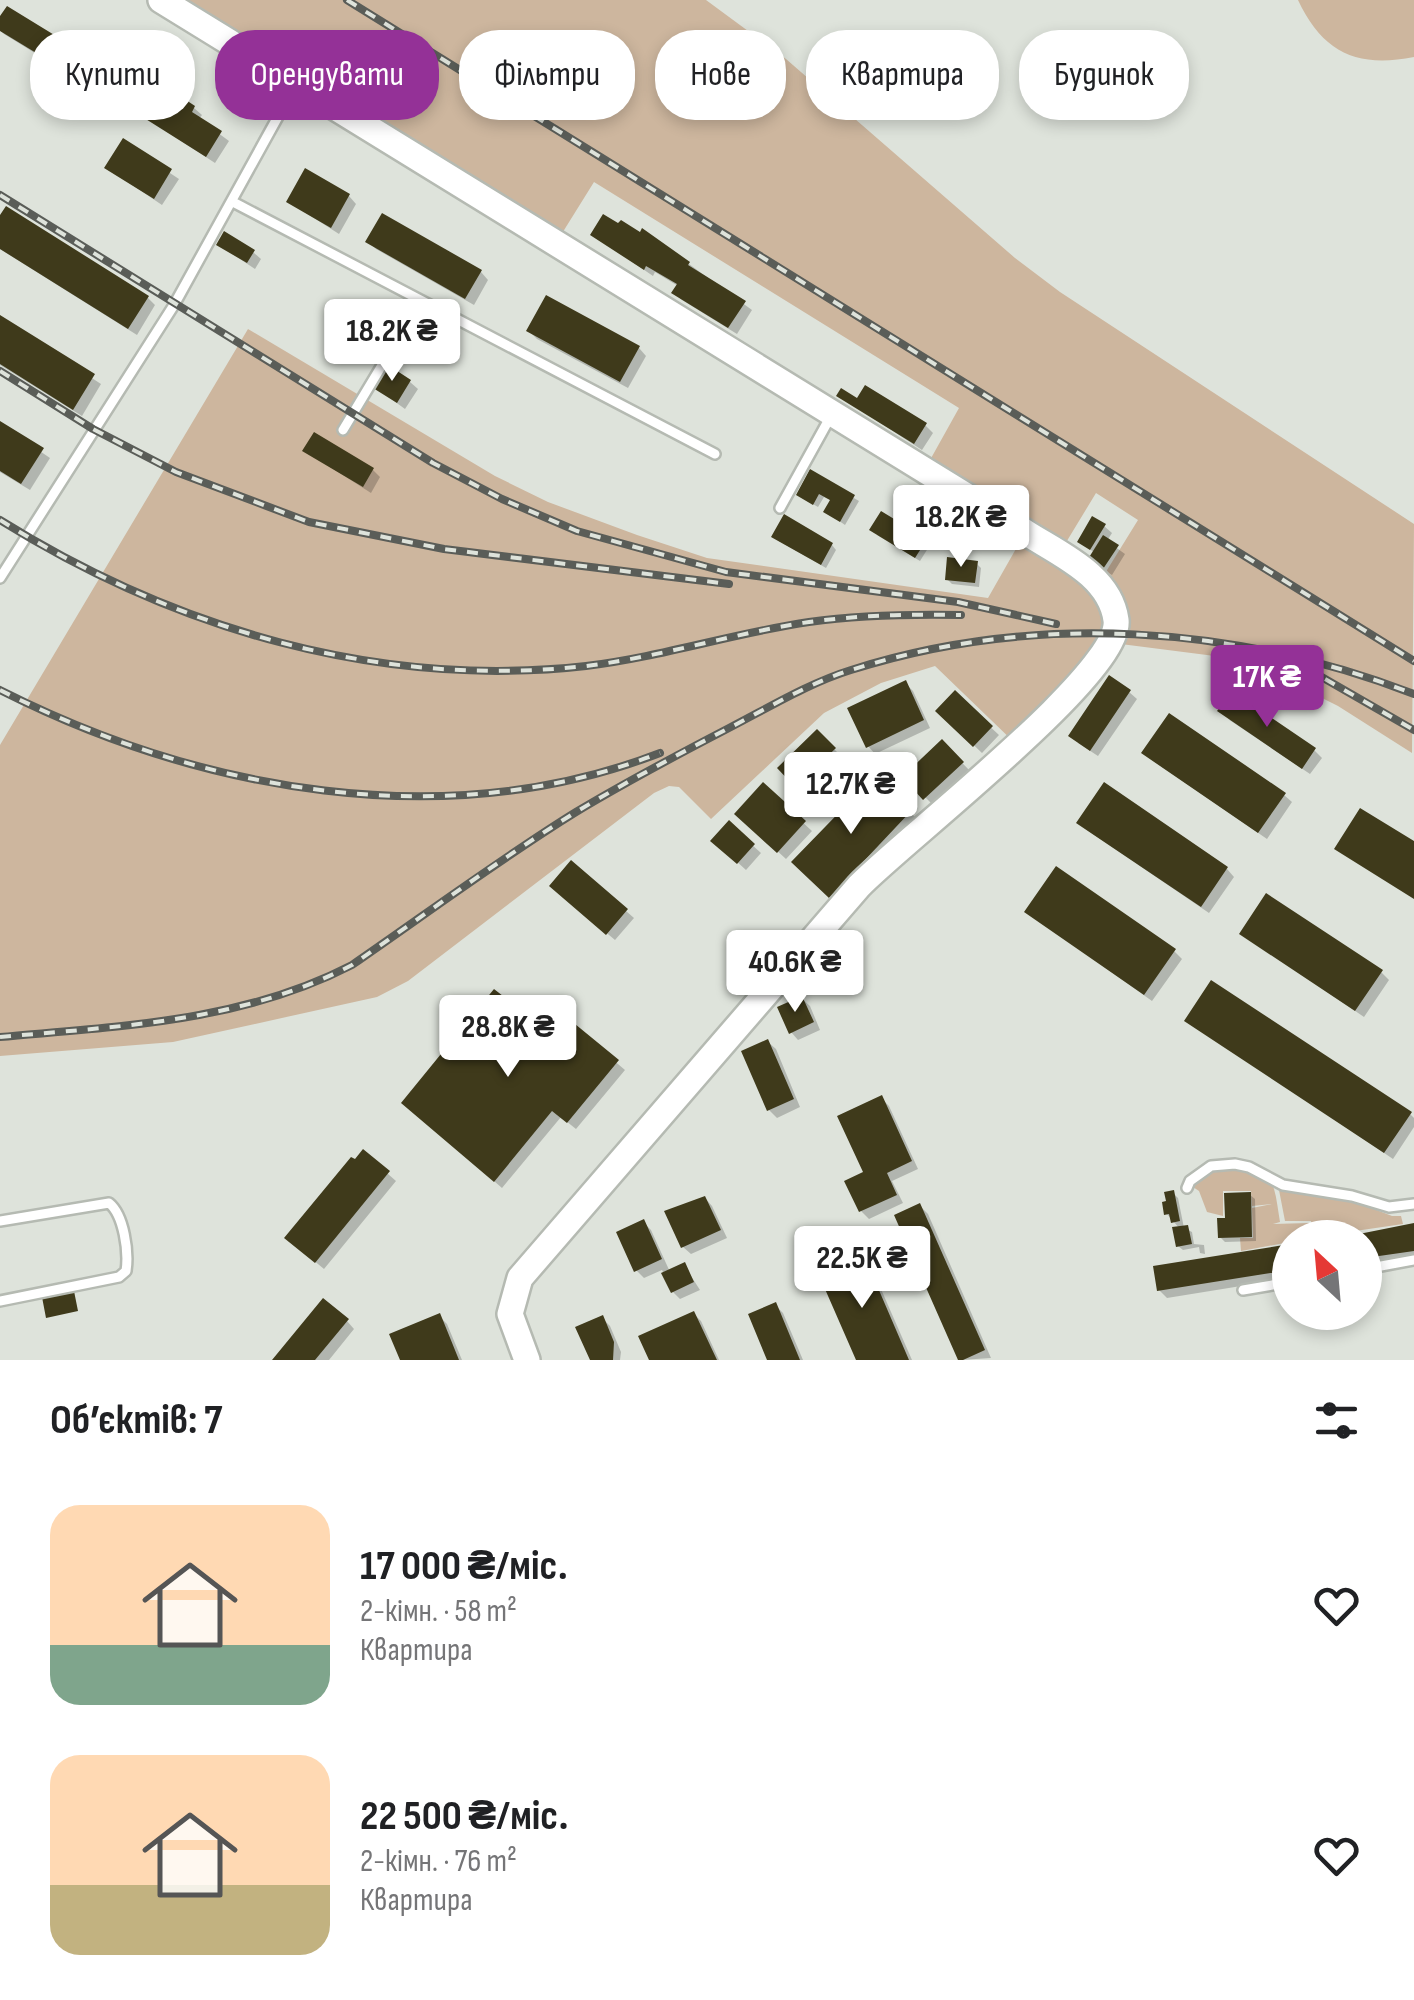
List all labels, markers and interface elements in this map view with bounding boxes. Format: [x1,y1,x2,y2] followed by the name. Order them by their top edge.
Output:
[30,30,195,120] chip: Купити
[215,30,439,120] chip: Орендувати
[459,30,635,120] chip: Фільтри
[655,30,786,120] chip: Нове
[806,30,999,120] chip: Квартира
[1019,30,1189,120] chip: Будинок
[300,299,484,384] pin: 18.2K ₴
[346,312,438,351] text: 18.2K ₴
[869,485,1053,570] pin: 18.2K ₴
[915,498,1007,537] text: 18.2K ₴
[1197,645,1337,730] pin: 17K ₴
[1233,658,1301,697] text: 17K ₴
[759,752,943,837] pin: 12.7K ₴
[806,765,896,804] text: 12.7K ₴
[703,930,887,1015] pin: 40.6K ₴
[748,943,842,982] text: 40.6K ₴
[416,995,600,1080] pin: 28.8K ₴
[461,1008,555,1047] text: 28.8K ₴
[1272,1220,1382,1330] north arrow
[1272,1220,1382,1330] map controls
[770,1226,954,1311] pin: 22.5K ₴
[816,1239,908,1278] text: 22.5K ₴
[1309,1393,1364,1448] icon: filters
[50,1395,222,1446] text: Об’єктів: 7
[360,1541,568,1592] text: 17 000 ₴/міс.
[130,1545,250,1665] icon: home
[1309,1578,1364,1633] icon: heart
[360,1592,517,1631] text: 2-кімн. · 58 m²
[360,1631,472,1670] text: Квартира
[360,1791,568,1842] text: 22 500 ₴/міс.
[130,1795,250,1915] icon: home
[1309,1828,1364,1883] icon: heart
[360,1842,517,1881] text: 2-кімн. · 76 m²
[360,1881,472,1920] text: Квартира

